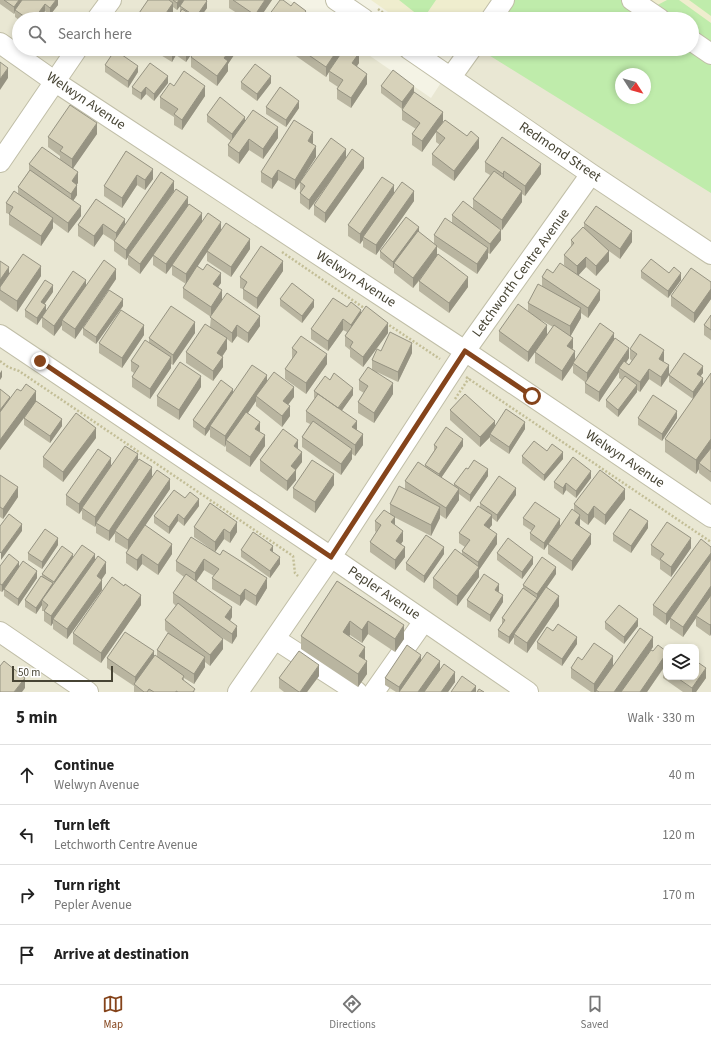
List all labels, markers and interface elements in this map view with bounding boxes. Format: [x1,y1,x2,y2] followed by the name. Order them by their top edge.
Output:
[12,12,699,56] search box
[26,23,48,45] icon: search
[58,24,132,45] text: Search here
[42,67,130,135] street label: Welwyn Avenue
[615,68,651,104] north arrow
[515,117,605,187] street label: Redmond Street
[467,205,575,341] street label: Letchworth Centre Avenue
[312,246,400,312] street label: Welwyn Avenue
[31,352,49,370] route end
[523,387,541,405] route start
[581,425,669,493] street label: Welwyn Avenue
[344,561,424,625] street label: Pepler Avenue
[663,644,699,680] map controls
[663,644,699,680] button: layers
[12,664,113,683] scale bar
[18,665,40,680] text: 50 m
[16,706,57,730] text: 5 min
[627,709,695,727] text: Walk · 330 m
[54,755,114,776] text: Continue
[16,764,38,786] icon: ahead
[669,766,695,784] text: 40 m
[54,776,139,794] text: Welwyn Avenue
[54,815,110,836] text: Turn left
[16,824,38,846] icon: left
[662,826,695,844] text: 120 m
[54,836,198,854] text: Letchworth Centre Avenue
[54,875,120,896] text: Turn right
[16,884,38,906] icon: right
[662,886,695,904] text: 170 m
[54,896,132,914] text: Pepler Avenue
[16,944,38,966] icon: arrive
[54,944,189,965] text: Arrive at destination
[102,993,124,1032] tab: Map
[329,993,376,1032] tab: Directions
[581,993,609,1032] tab: Saved

